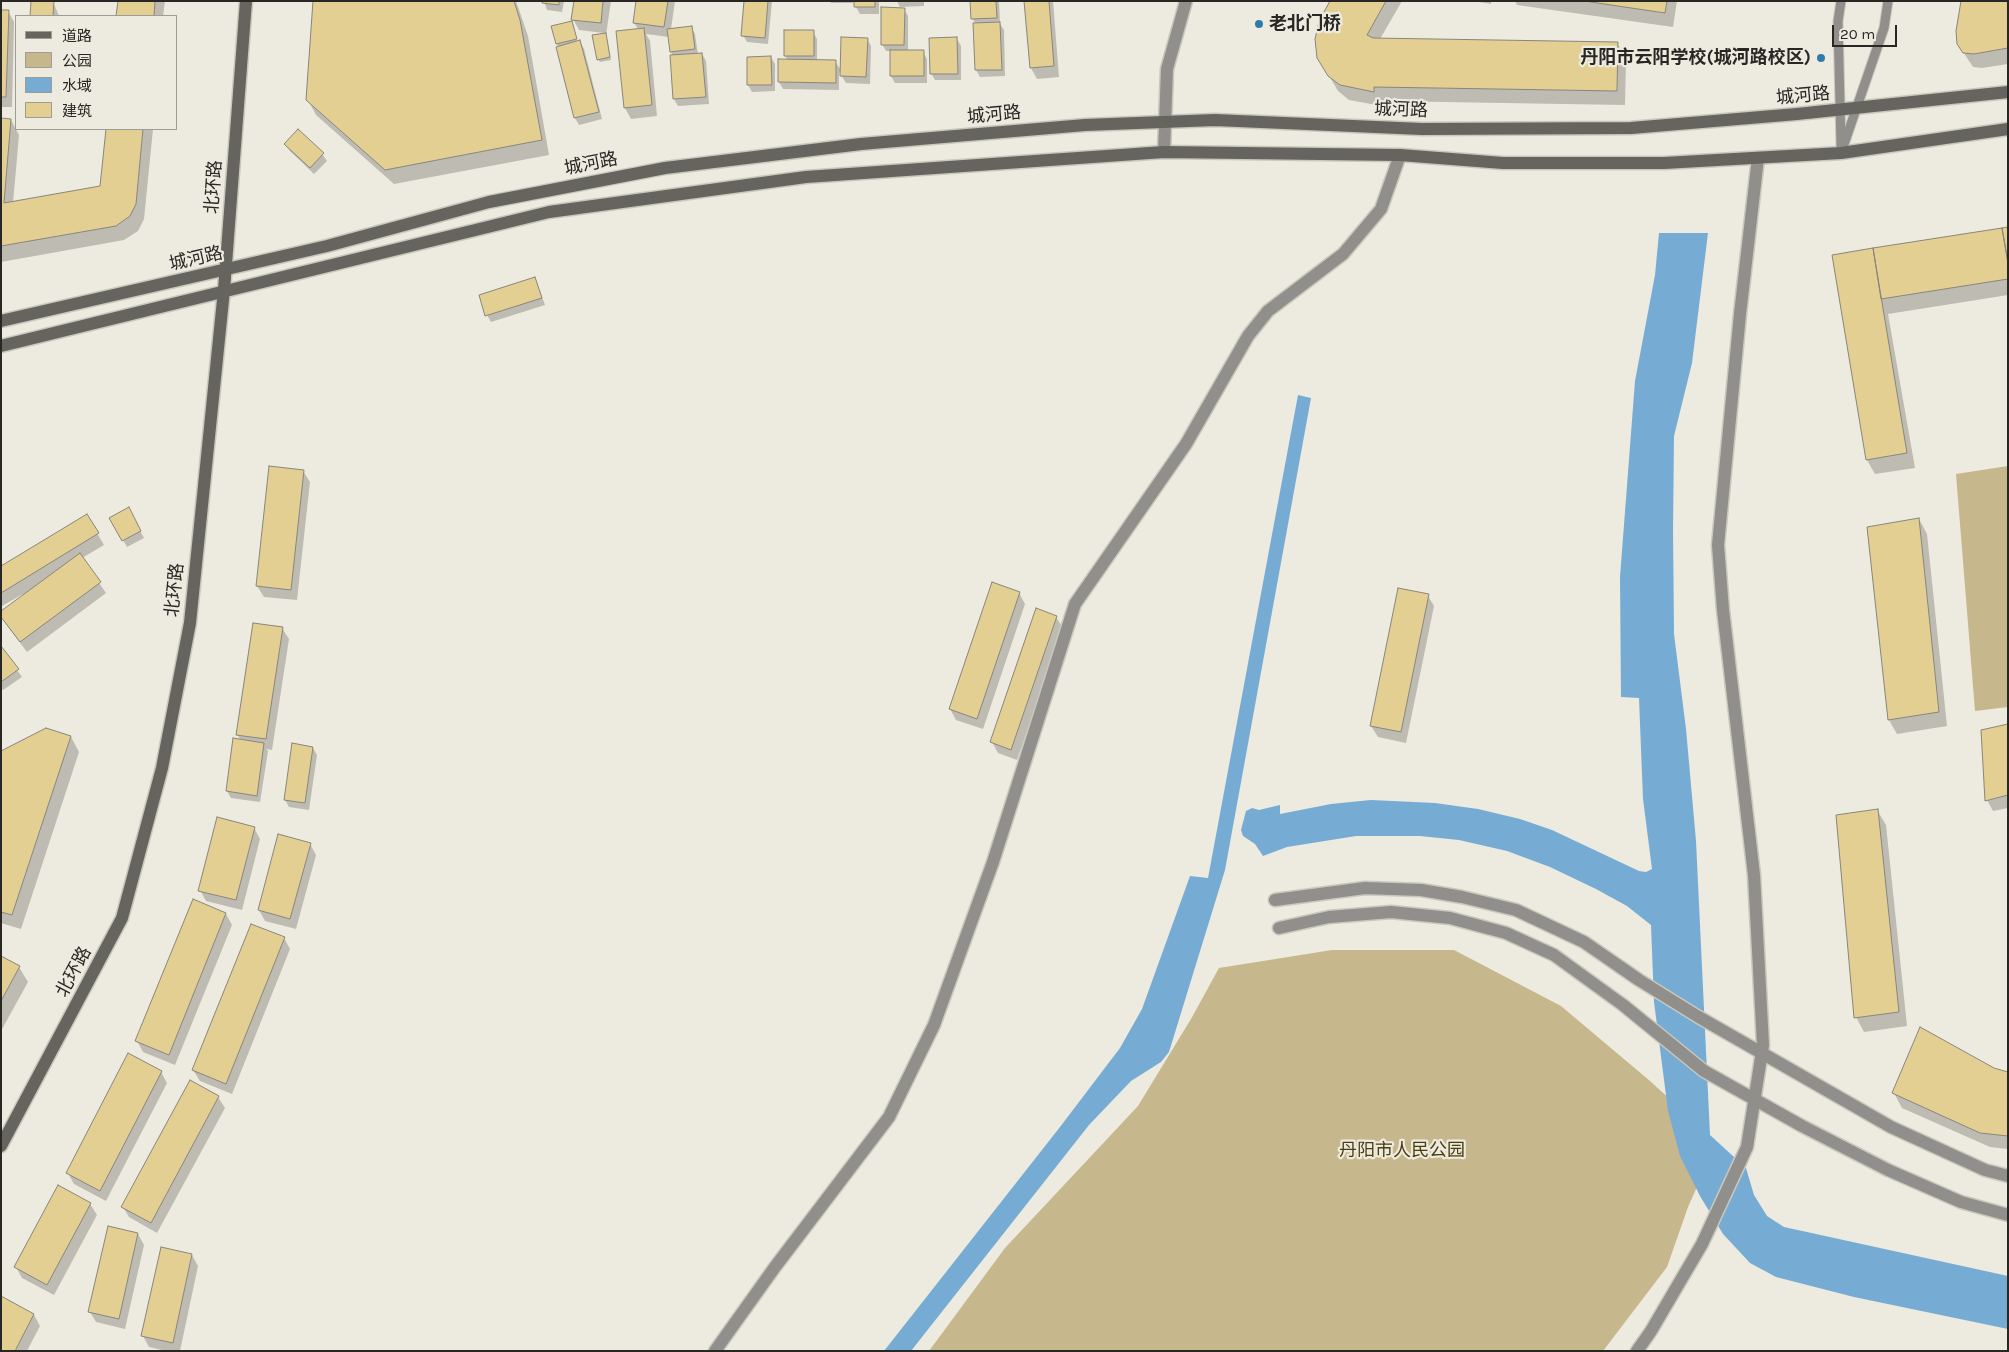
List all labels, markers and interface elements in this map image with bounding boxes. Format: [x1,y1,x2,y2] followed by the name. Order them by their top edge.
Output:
[1269,13,1341,35] place label: 老北门桥
[15,15,178,130] legend
[1834,15,1899,47] scale bar
[1253,18,1265,30] marker: 老北门桥
[1840,25,1875,43] text: 20 m
[62,27,92,45] text: 道路
[1581,47,1811,69] place label: 丹阳市云阳学校(城河路校区)
[62,52,92,70] text: 公园
[1815,52,1827,64] marker: 丹阳市云阳学校(城河路校区)
[62,77,92,95] text: 水域
[1775,83,1831,109] street label: 城河路
[1374,98,1428,122] street label: 城河路
[62,102,92,120] text: 建筑
[966,102,1022,128] street label: 城河路
[562,148,620,180] street label: 城河路
[201,159,227,215] street label: 北环路
[167,242,225,276] street label: 城河路
[161,562,189,618] street label: 北环路
[52,943,96,1001] street label: 北环路
[1339,1140,1465,1162] park label: 丹阳市人民公园

